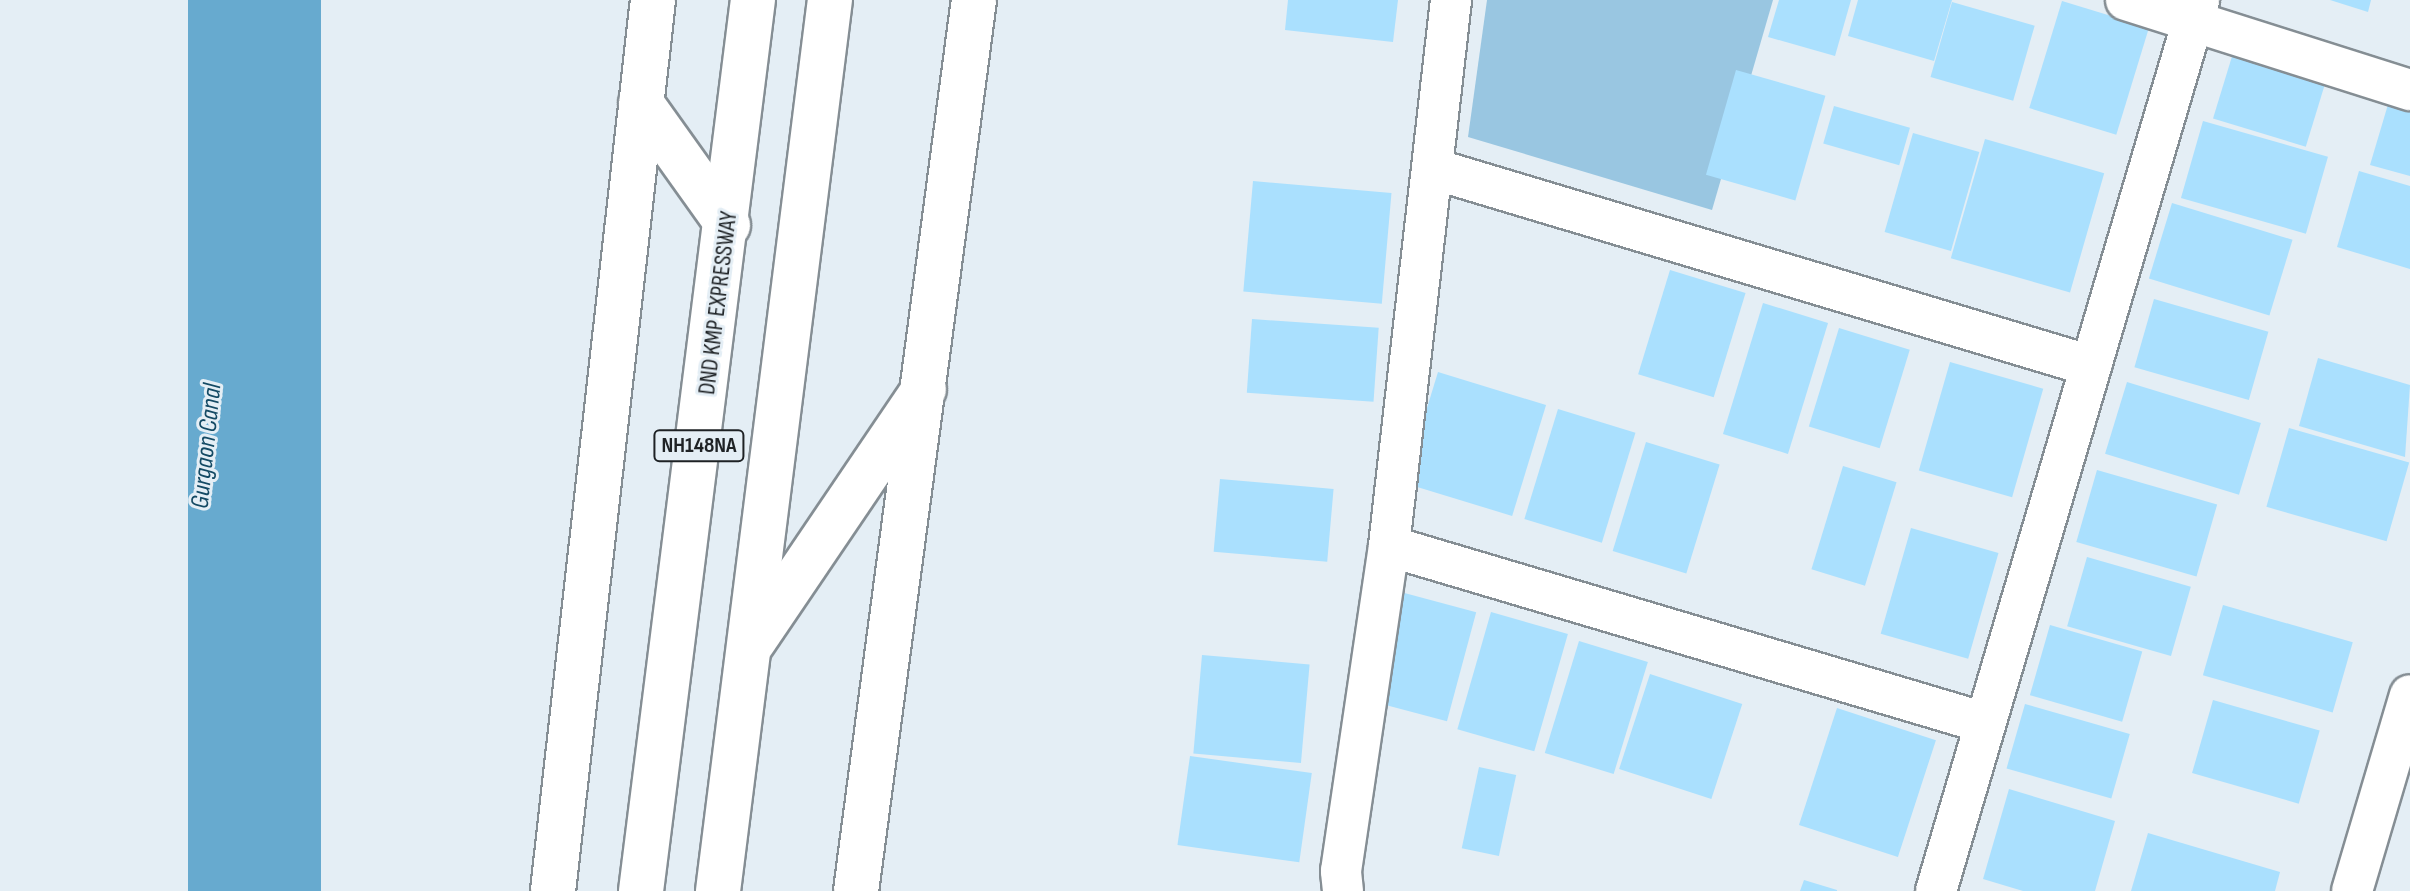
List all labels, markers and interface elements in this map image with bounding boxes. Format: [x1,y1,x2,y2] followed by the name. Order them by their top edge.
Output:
[692,210,744,396] street label: DND KMP EXPRESSWAY
[185,382,229,510] water label: Gurgaon Canal
[653,428,745,464] road number: NH148NA

